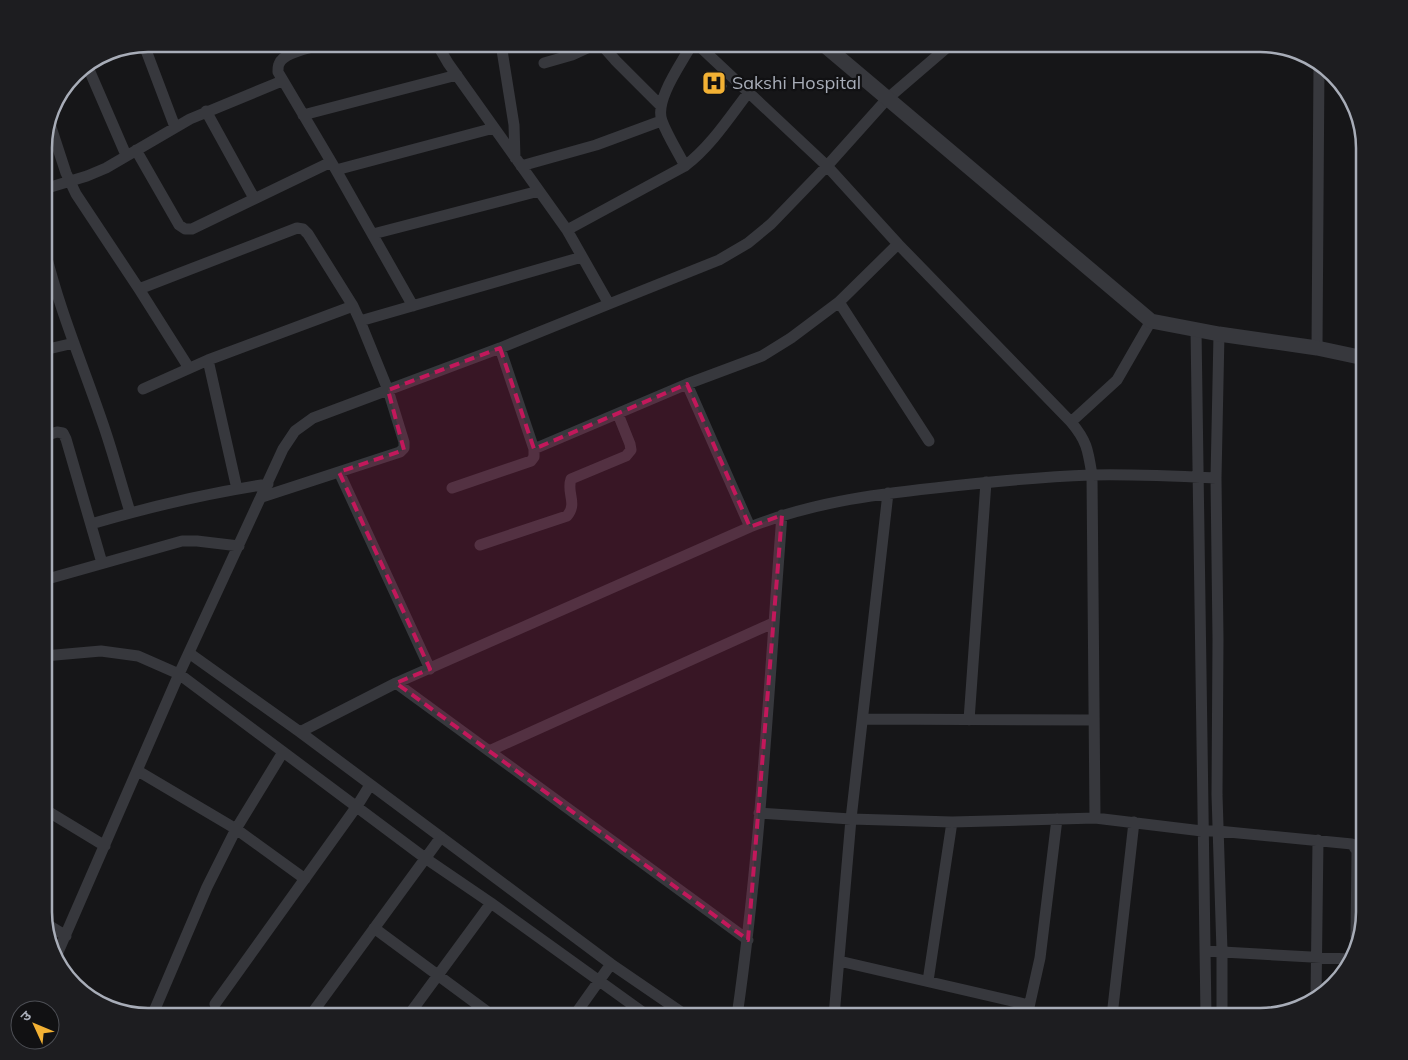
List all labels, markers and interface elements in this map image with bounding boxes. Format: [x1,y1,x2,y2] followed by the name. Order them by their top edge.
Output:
[701,70,727,96] hospital icon: Sakshi Hospital
[732,71,861,94] place label: Sakshi Hospital
[10,1000,60,1050] north arrow
[16,1006,36,1025] text: उ

